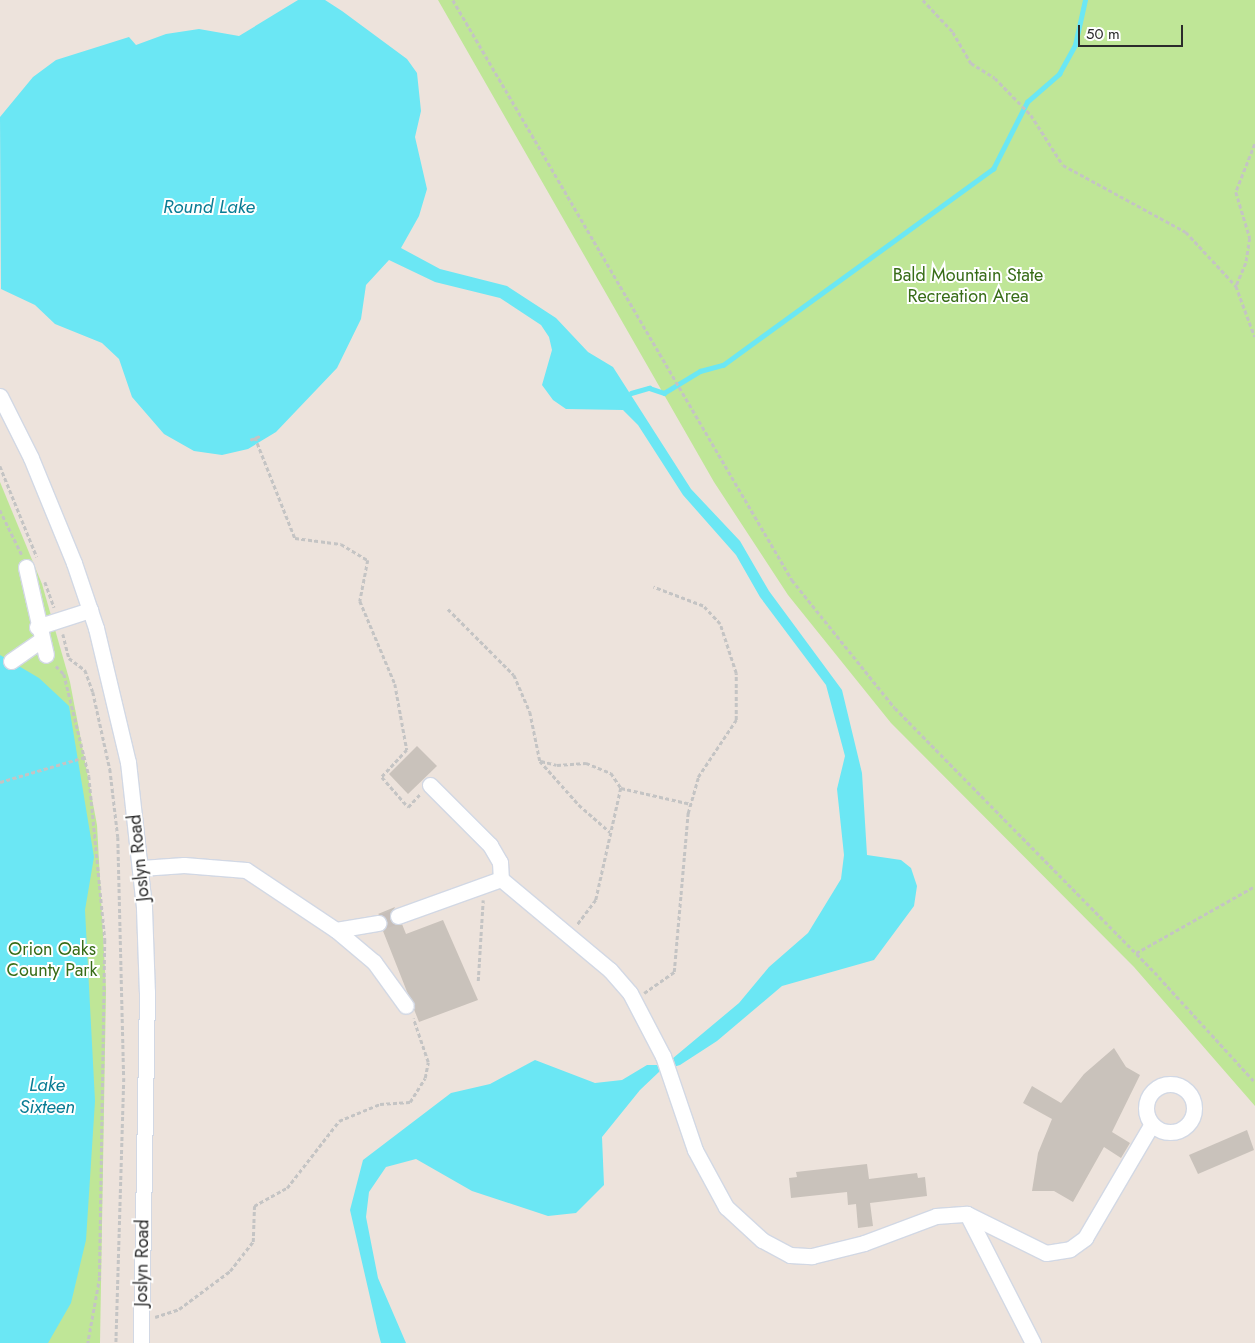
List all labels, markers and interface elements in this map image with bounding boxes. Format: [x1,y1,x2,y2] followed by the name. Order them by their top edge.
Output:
[1080,15,1185,47] scale bar
[1086,23,1120,45] text: 50 m
[163,196,255,218] water label: Round Lake
[893,265,1043,308] park label: Bald Mountain State Recreation Area
[124,814,154,902] street label: Joslyn Road
[7,939,97,982] park label: Orion Oaks County Park
[19,1074,75,1118] water label: Lake Sixteen
[130,1219,154,1307] street label: Joslyn Road

